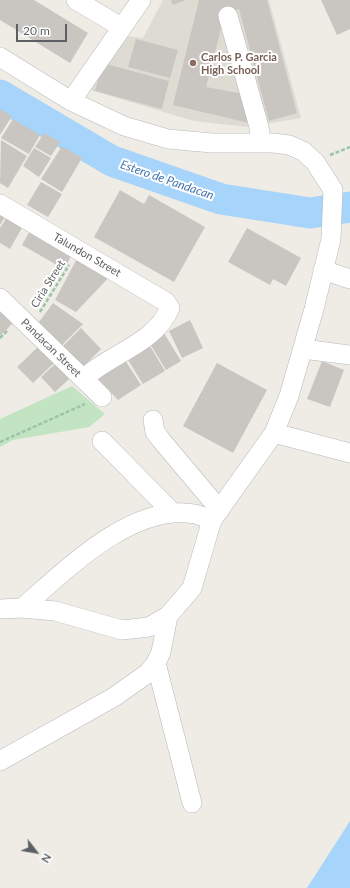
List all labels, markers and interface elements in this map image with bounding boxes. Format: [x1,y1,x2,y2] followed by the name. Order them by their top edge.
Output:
[18,16,69,42] scale bar
[23,23,50,38] text: 20 m
[201,50,277,76] place label: Carlos P. Garcia High School
[188,58,198,68] marker: Carlos P. Garcia High School
[118,157,216,203] water label: Estero de Pandacan
[51,230,123,280] street label: Talundon Street
[28,258,68,310] street label: Ciria Street
[18,316,84,380] street label: Pandacan Street
[16,832,56,872] north arrow
[39,851,54,865] text: N

